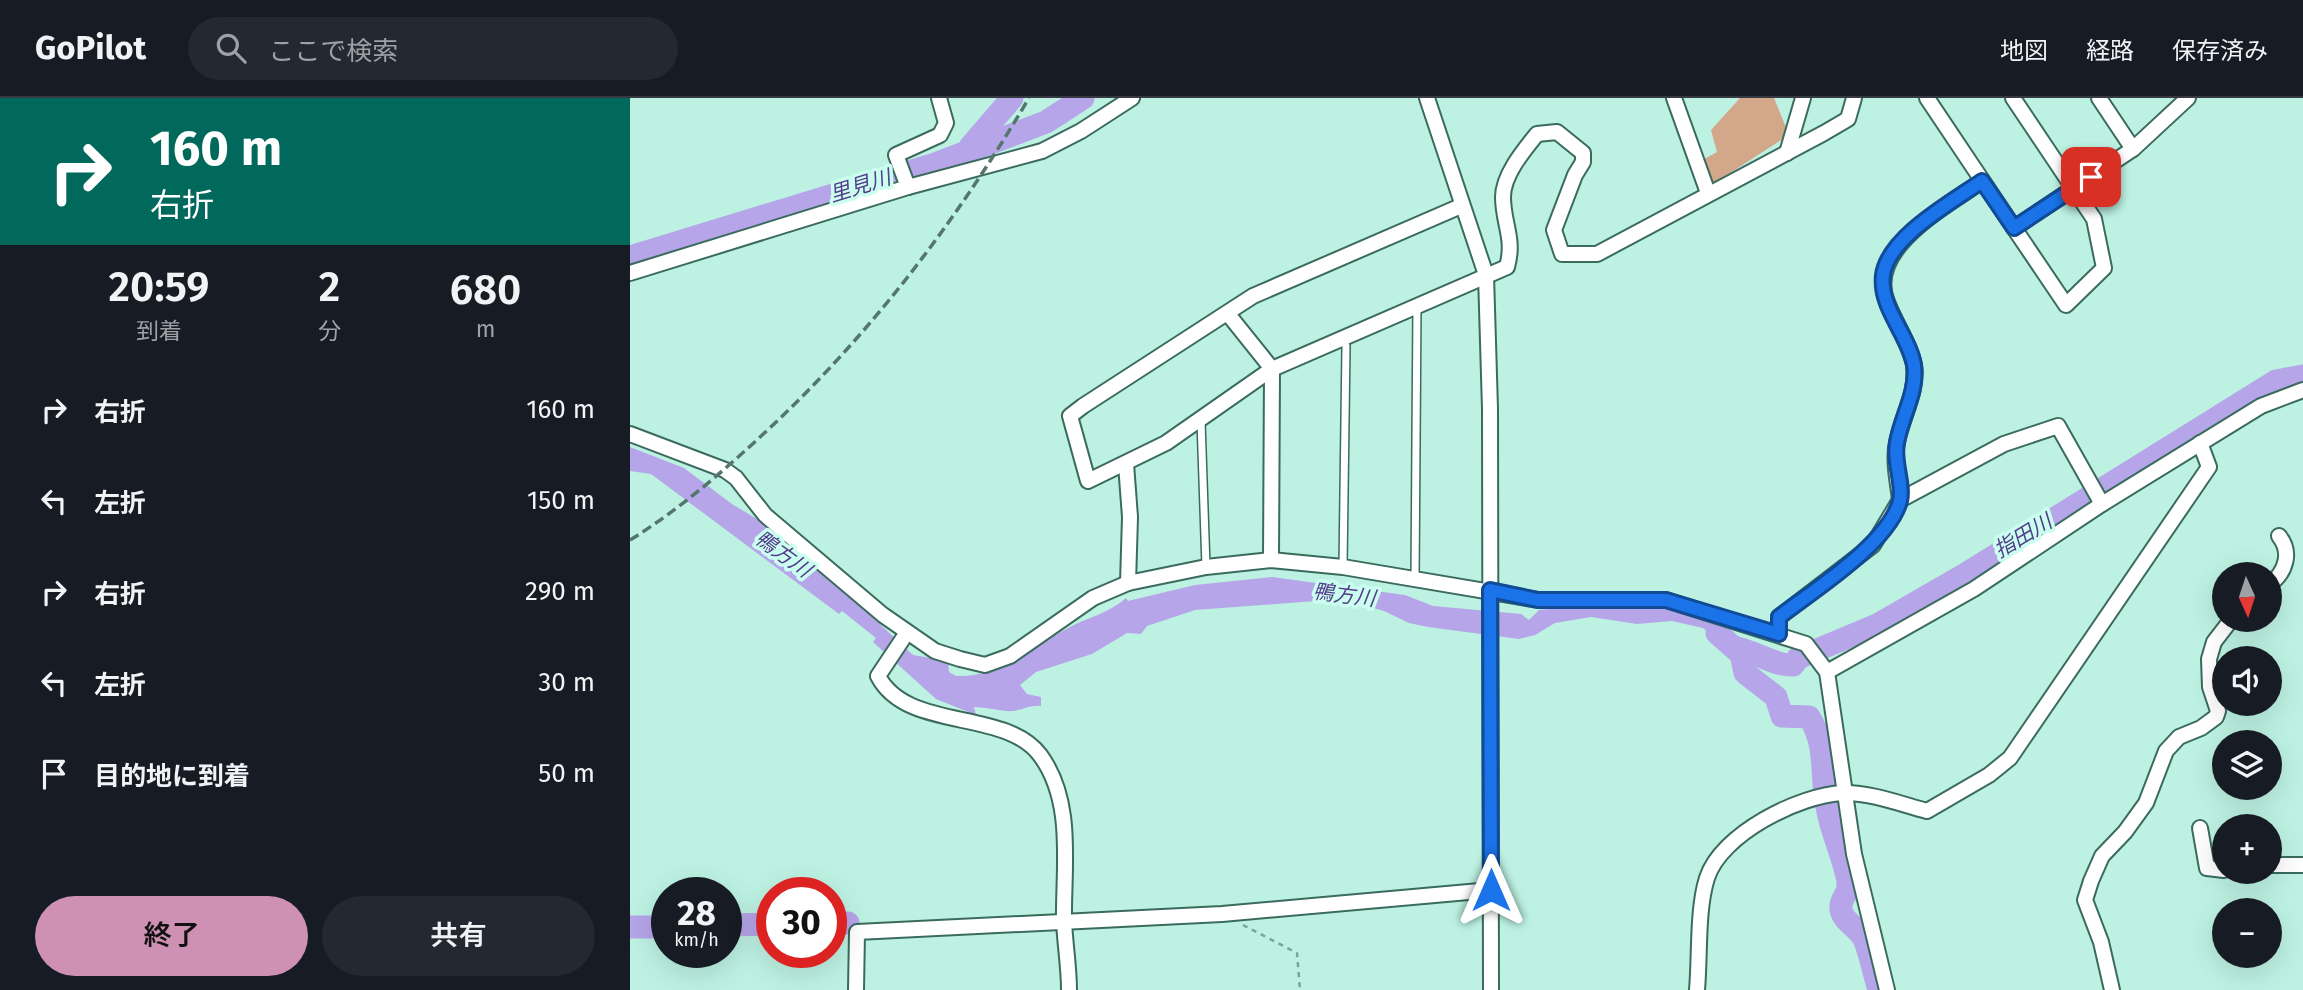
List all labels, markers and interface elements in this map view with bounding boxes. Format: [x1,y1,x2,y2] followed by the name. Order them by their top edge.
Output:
[188,17,678,80] search box
[35,28,146,68] text: GoPilot
[212,29,250,67] icon: search
[268,36,398,67] text: ここで検索
[2000,37,2048,65] text: 地図
[2086,37,2134,65] text: 経路
[2172,37,2268,65] text: 保存済み
[150,119,282,178] text: 160 m
[35,126,126,217] icon: right
[2061,147,2121,207] pin
[2072,158,2110,196] icon: arrive
[826,164,896,208] water label: 里見川
[150,186,214,224] text: 右折
[109,262,209,312] text: 20:59
[319,262,340,312] text: 2
[450,265,521,315] text: 680
[476,315,495,343] text: m
[136,317,182,345] text: 到着
[318,317,341,345] text: 分
[35,391,73,429] icon: right
[526,394,595,425] text: 160 m
[94,397,146,428] text: 右折
[35,482,73,520] icon: left
[527,485,595,516] text: 150 m
[94,488,146,519] text: 左折
[1989,508,2058,563] water label: 指田川
[750,525,818,584] water label: 鴨方川
[2212,562,2282,632] north arrow
[2212,562,2282,968] map controls
[35,573,73,611] icon: right
[525,576,595,607] text: 290 m
[1311,578,1379,612] water label: 鴨方川
[94,579,146,610] text: 右折
[2212,646,2282,716] button: sound
[35,664,73,702] icon: left
[538,667,595,698] text: 30 m
[94,670,146,701] text: 左折
[2212,730,2282,800] button: layers
[35,755,73,793] icon: arrive
[538,758,595,789] text: 50 m
[94,761,250,792] text: 目的地に到着
[2212,814,2282,884] button: +
[1454,853,1528,927] position arrow
[756,877,847,968] speed limit sign: 30
[677,892,716,934] text: 28
[35,896,308,976] button: 終了
[322,896,595,976] button: 共有
[2212,898,2282,968] button: −
[674,929,719,951] text: km/h

